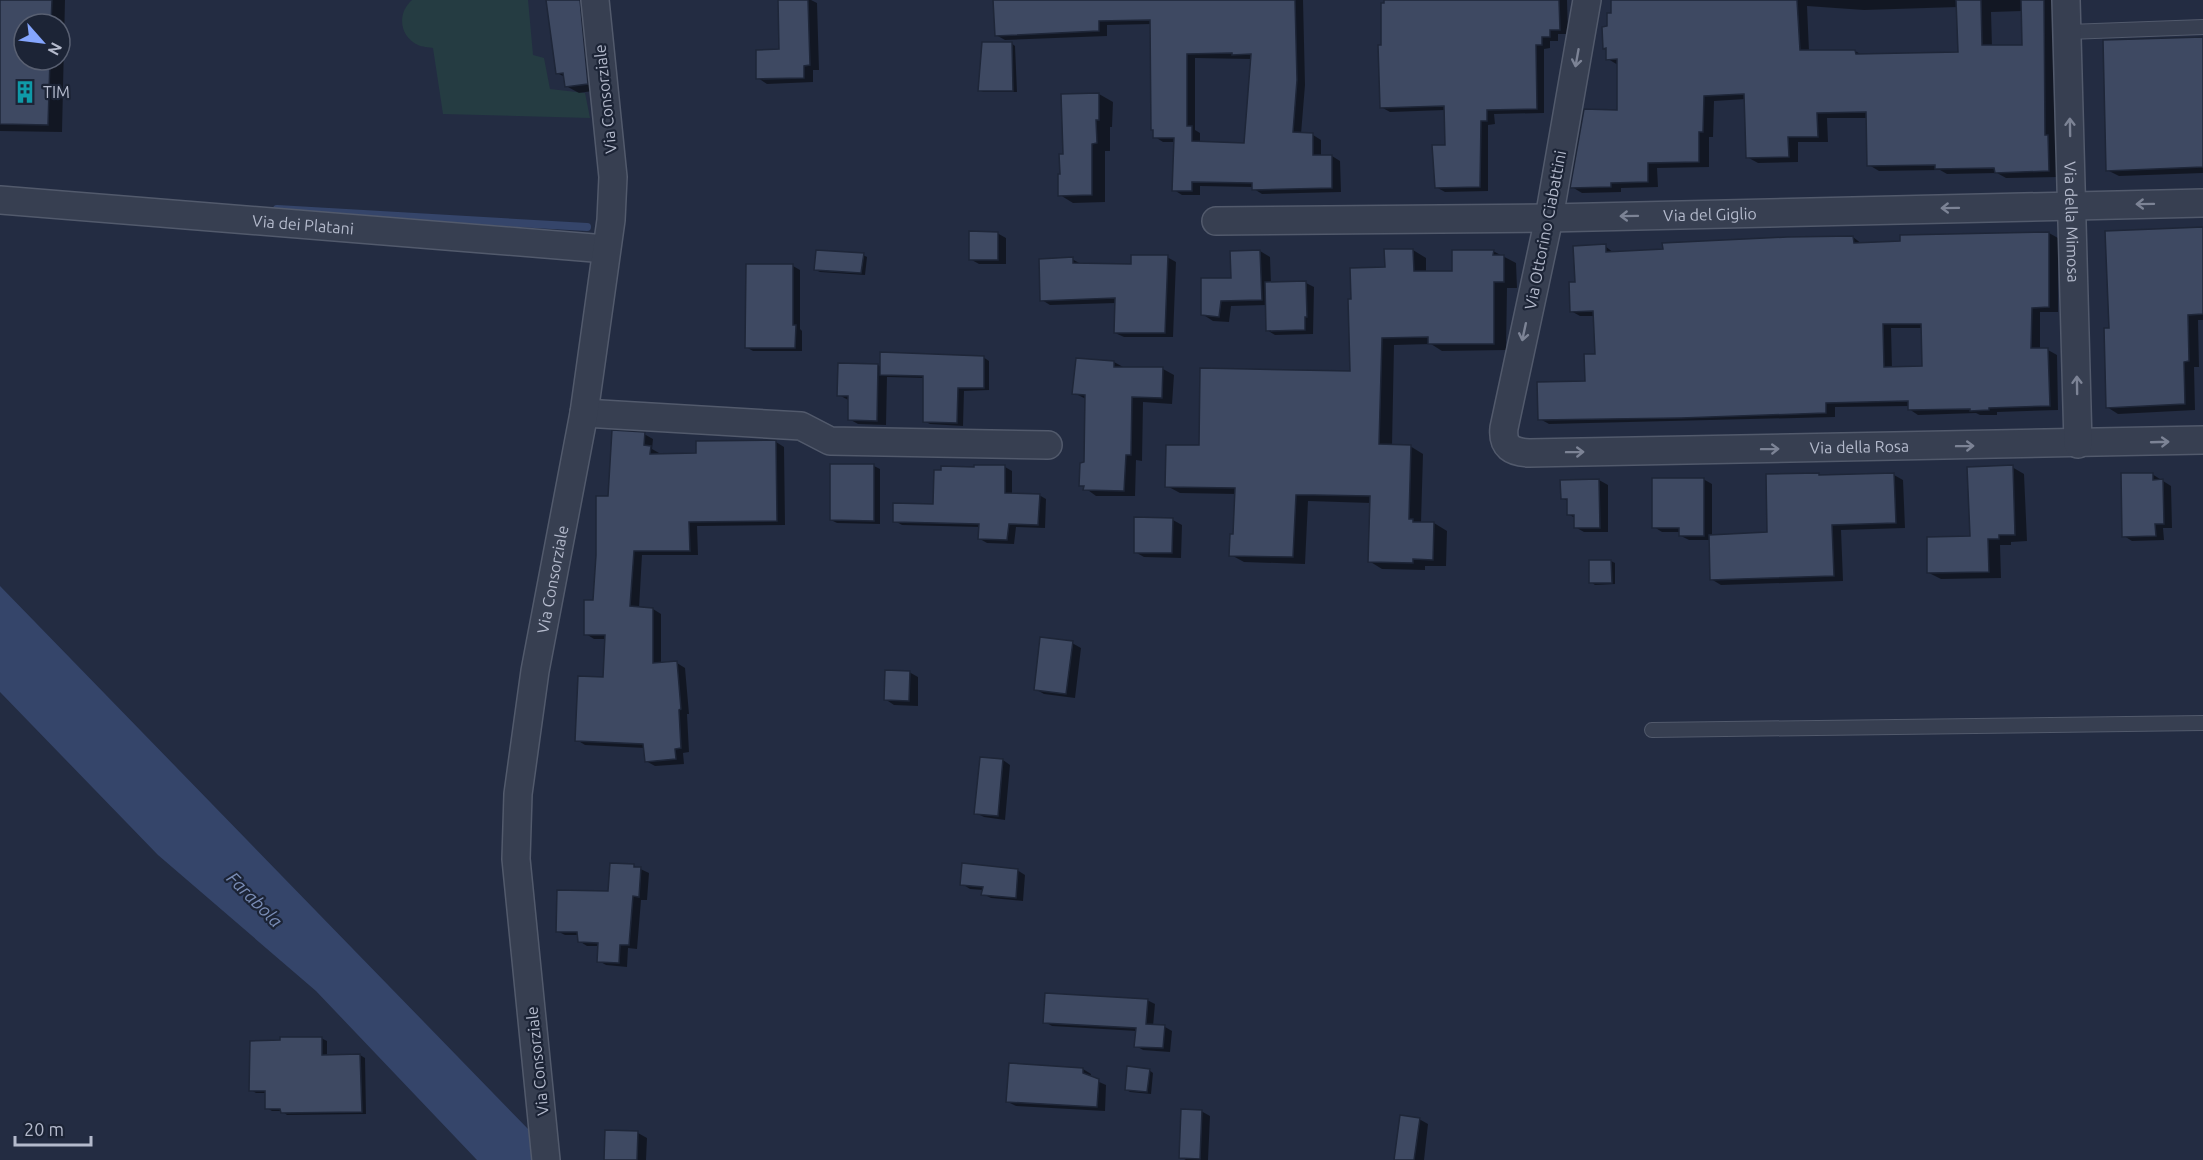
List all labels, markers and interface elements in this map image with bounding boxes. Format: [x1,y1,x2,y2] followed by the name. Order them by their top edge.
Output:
[12,12,72,72] north arrow
[44,40,66,59] text: N
[590,44,620,154] street label: Via Consorziale
[1571,47,1582,67] one-way arrow
[12,79,38,105] building icon: TIM
[43,83,70,101] place label: TIM
[2065,118,2076,138] one-way arrow
[1521,149,1569,311] street label: Via Ottorino Ciabattini
[2061,161,2083,283] street label: Via della Mimosa
[2135,198,2155,210] one-way arrow
[1940,203,1960,214] one-way arrow
[1663,204,1757,224] street label: Via del Giglio
[1619,210,1639,222] one-way arrow
[252,211,354,238] street label: Via dei Platani
[1518,321,1529,341] one-way arrow
[2071,376,2082,396] one-way arrow
[2150,436,2170,447] one-way arrow
[1809,437,1909,457] street label: Via della Rosa
[1955,440,1975,451] one-way arrow
[1760,443,1780,455] one-way arrow
[1565,446,1585,458] one-way arrow
[533,524,571,635] street label: Via Consorziale
[223,867,287,931] water label: Farabola
[522,1006,552,1116] street label: Via Consorziale
[15,1109,92,1147] scale bar
[24,1119,64,1139] text: 20 m

